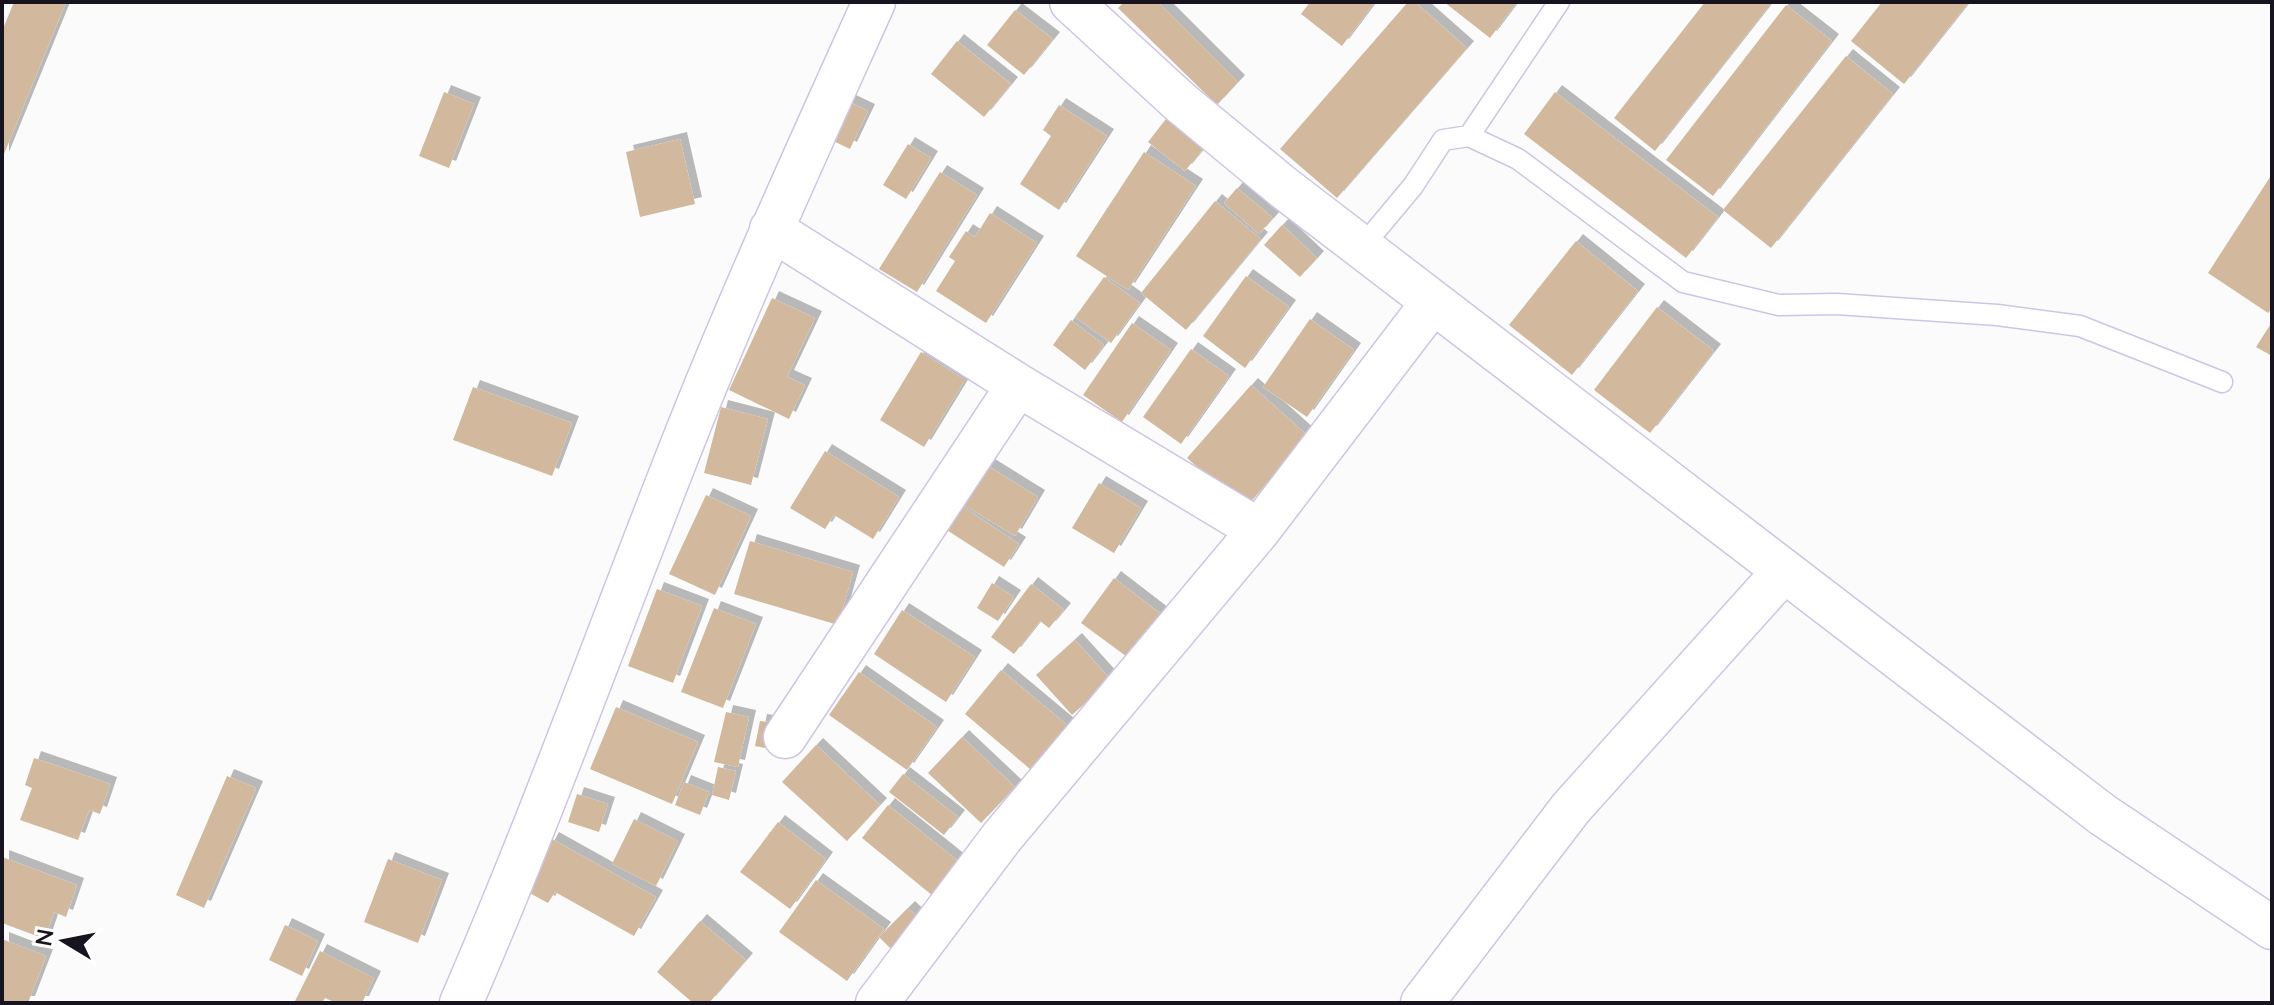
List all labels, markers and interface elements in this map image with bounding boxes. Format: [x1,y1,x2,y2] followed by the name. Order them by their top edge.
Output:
[24,901,104,981] north arrow
[29,927,59,948] text: N

